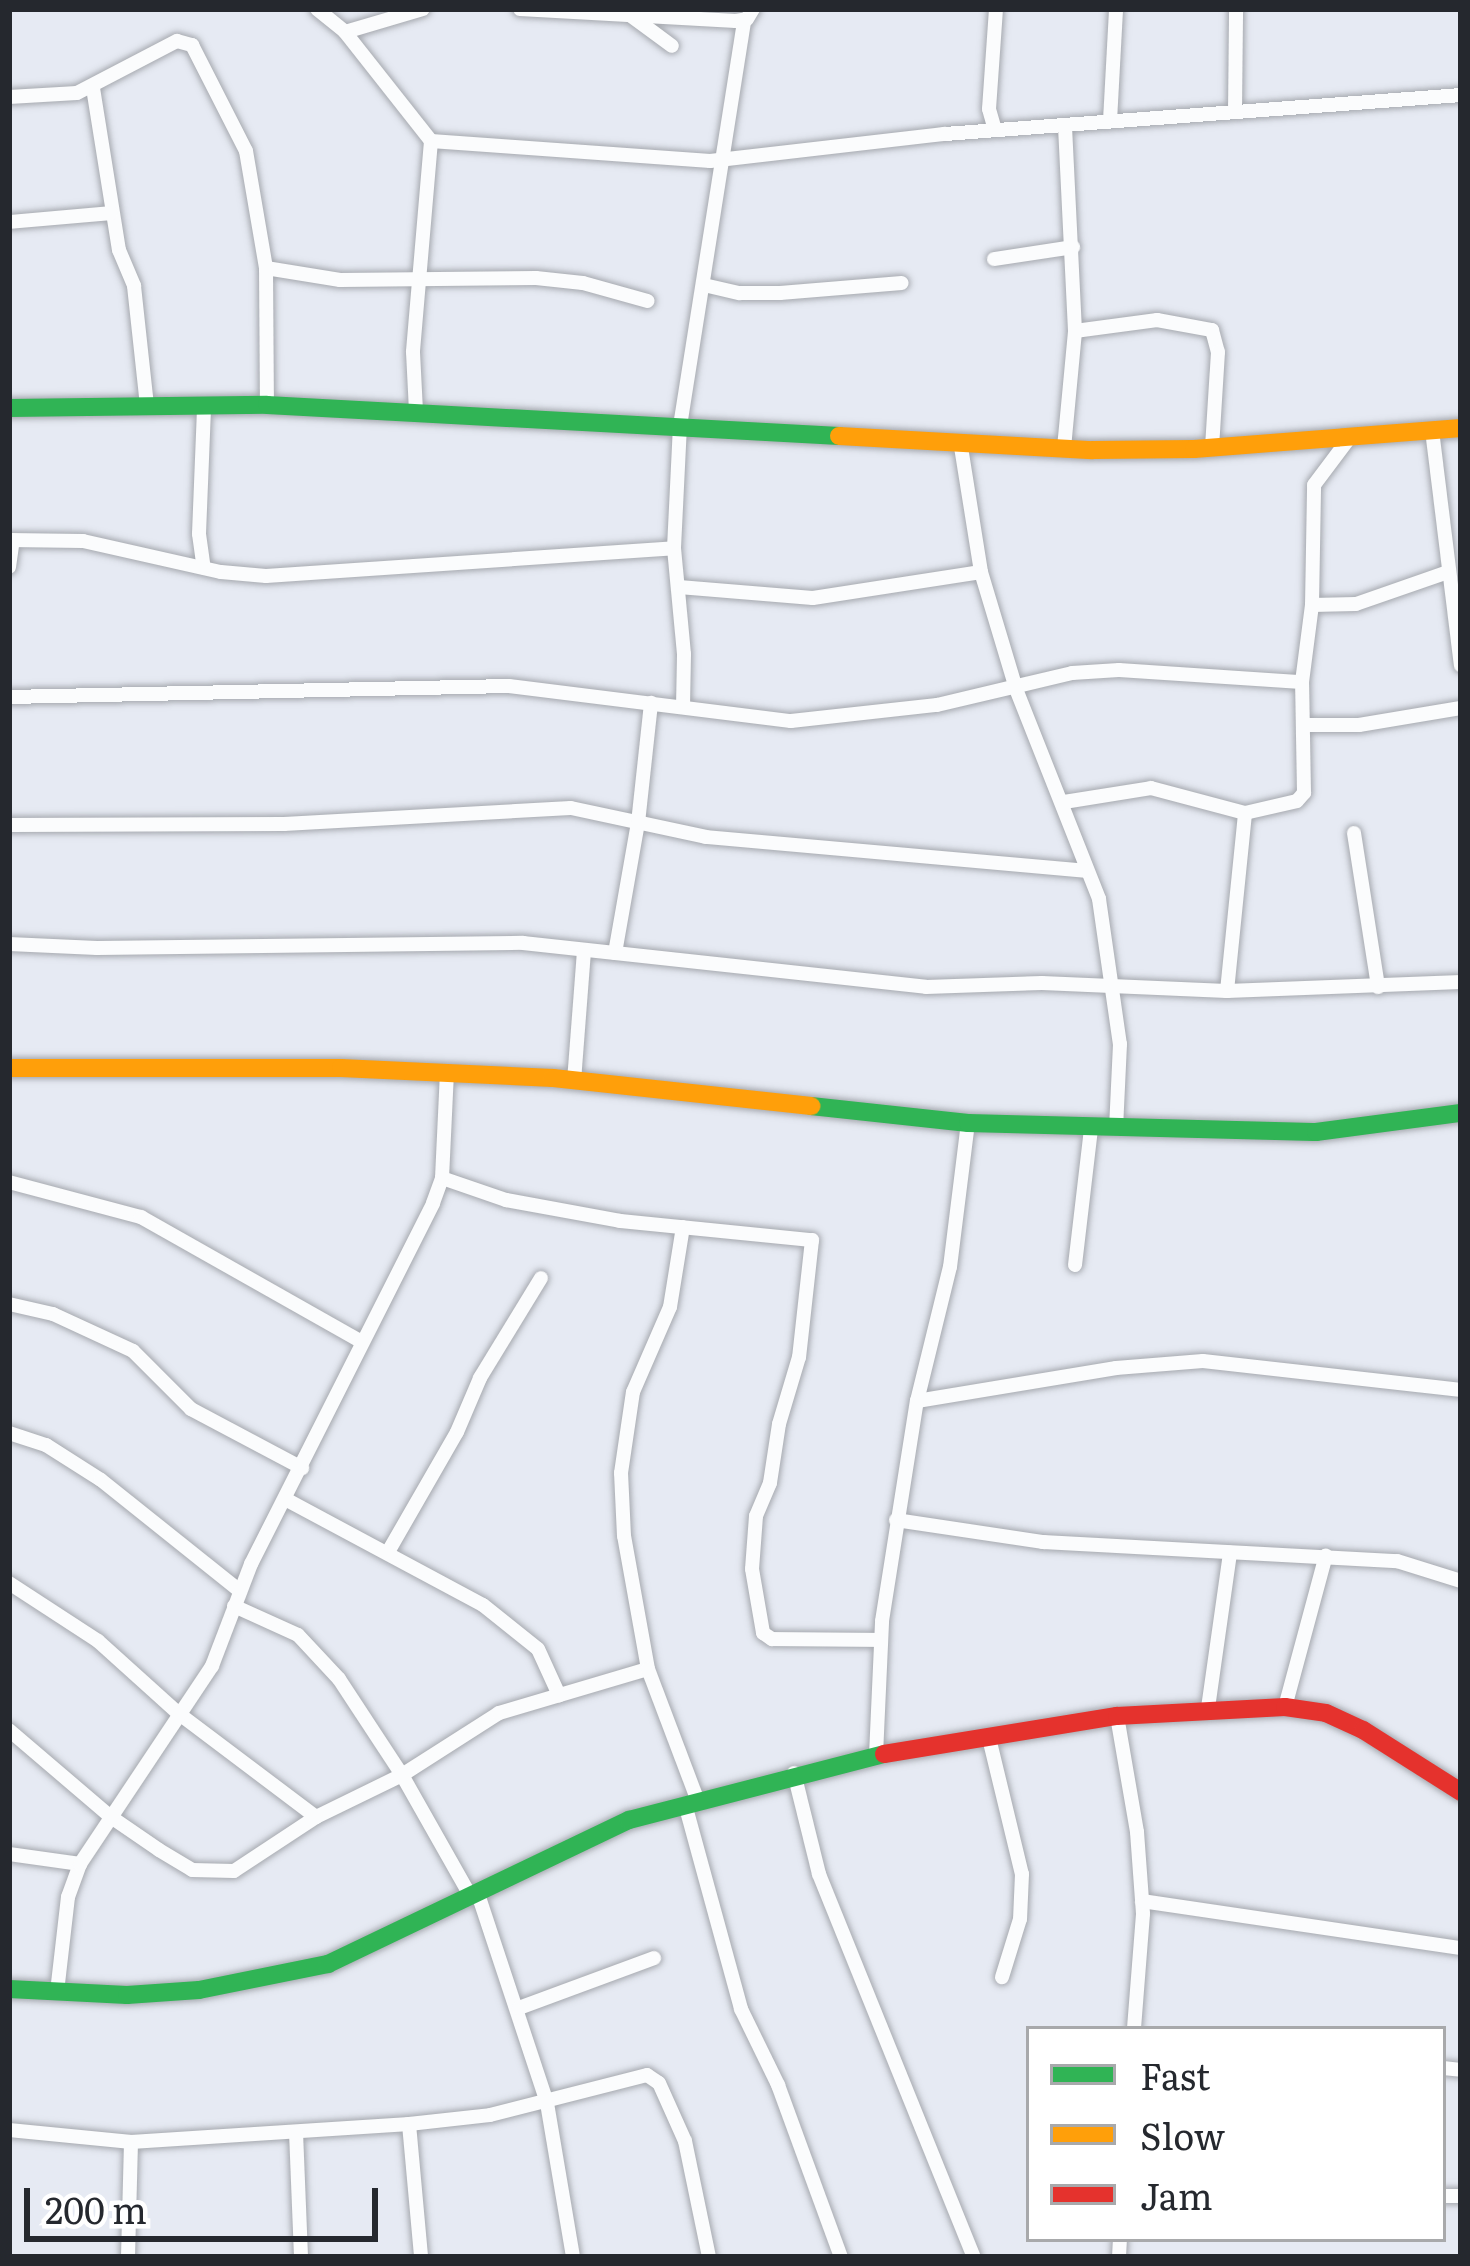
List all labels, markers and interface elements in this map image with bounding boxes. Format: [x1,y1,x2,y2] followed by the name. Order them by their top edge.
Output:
[1026,2026,1446,2242] legend
[1140,2048,1210,2101] text: Fast
[1140,2108,1225,2161] text: Slow
[30,2164,384,2238] scale bar
[1140,2168,1213,2221] text: Jam
[45,2182,147,2235] text: 200 m

